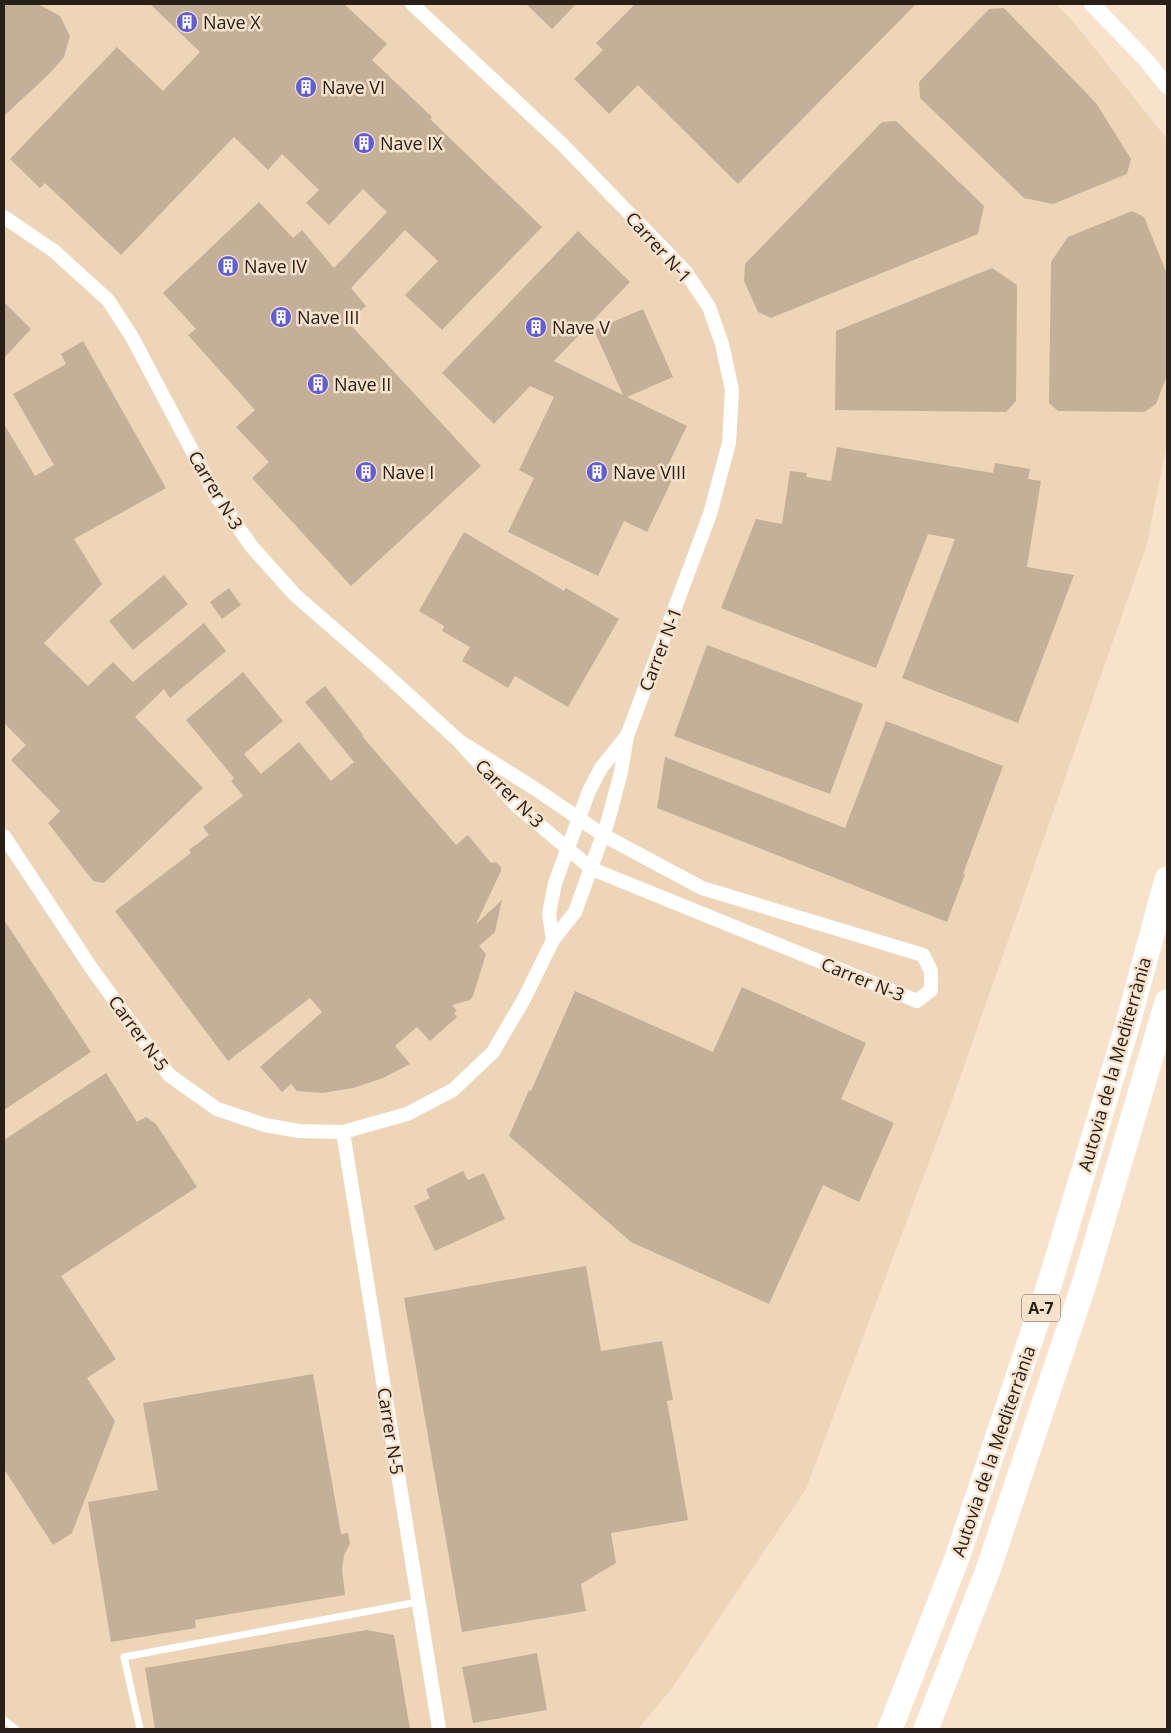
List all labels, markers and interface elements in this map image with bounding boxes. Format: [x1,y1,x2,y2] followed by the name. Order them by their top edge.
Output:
[175,10,199,34] building icon: Nave X
[203,10,261,34] place label: Nave X
[294,75,318,99] building icon: Nave VI
[322,75,385,99] place label: Nave VI
[352,131,376,155] building icon: Nave IX
[380,131,443,155] place label: Nave IX
[621,206,697,288] street label: Carrer N-1
[216,254,240,278] building icon: Nave IV
[244,254,307,278] place label: Nave IV
[269,305,293,329] building icon: Nave III
[297,305,359,329] place label: Nave III
[524,315,548,339] building icon: Nave V
[552,315,610,339] place label: Nave V
[306,372,330,396] building icon: Nave II
[334,372,391,396] place label: Nave II
[183,446,249,534] street label: Carrer N-3
[354,460,378,484] building icon: Nave I
[382,460,434,484] place label: Nave I
[585,460,609,484] building icon: Nave VIII
[613,460,686,484] place label: Nave VIII
[633,604,687,694] street label: Carrer N-1
[470,753,550,833] street label: Carrer N-3
[818,951,908,1007] street label: Carrer N-3
[1072,954,1156,1174] street label: Autovia de la Mediterrània
[103,990,175,1076] street label: Carrer N-5
[1022,1295,1060,1322] road number: A-7
[946,1342,1040,1560] street label: Autovia de la Mediterrània
[372,1386,410,1476] street label: Carrer N-5

